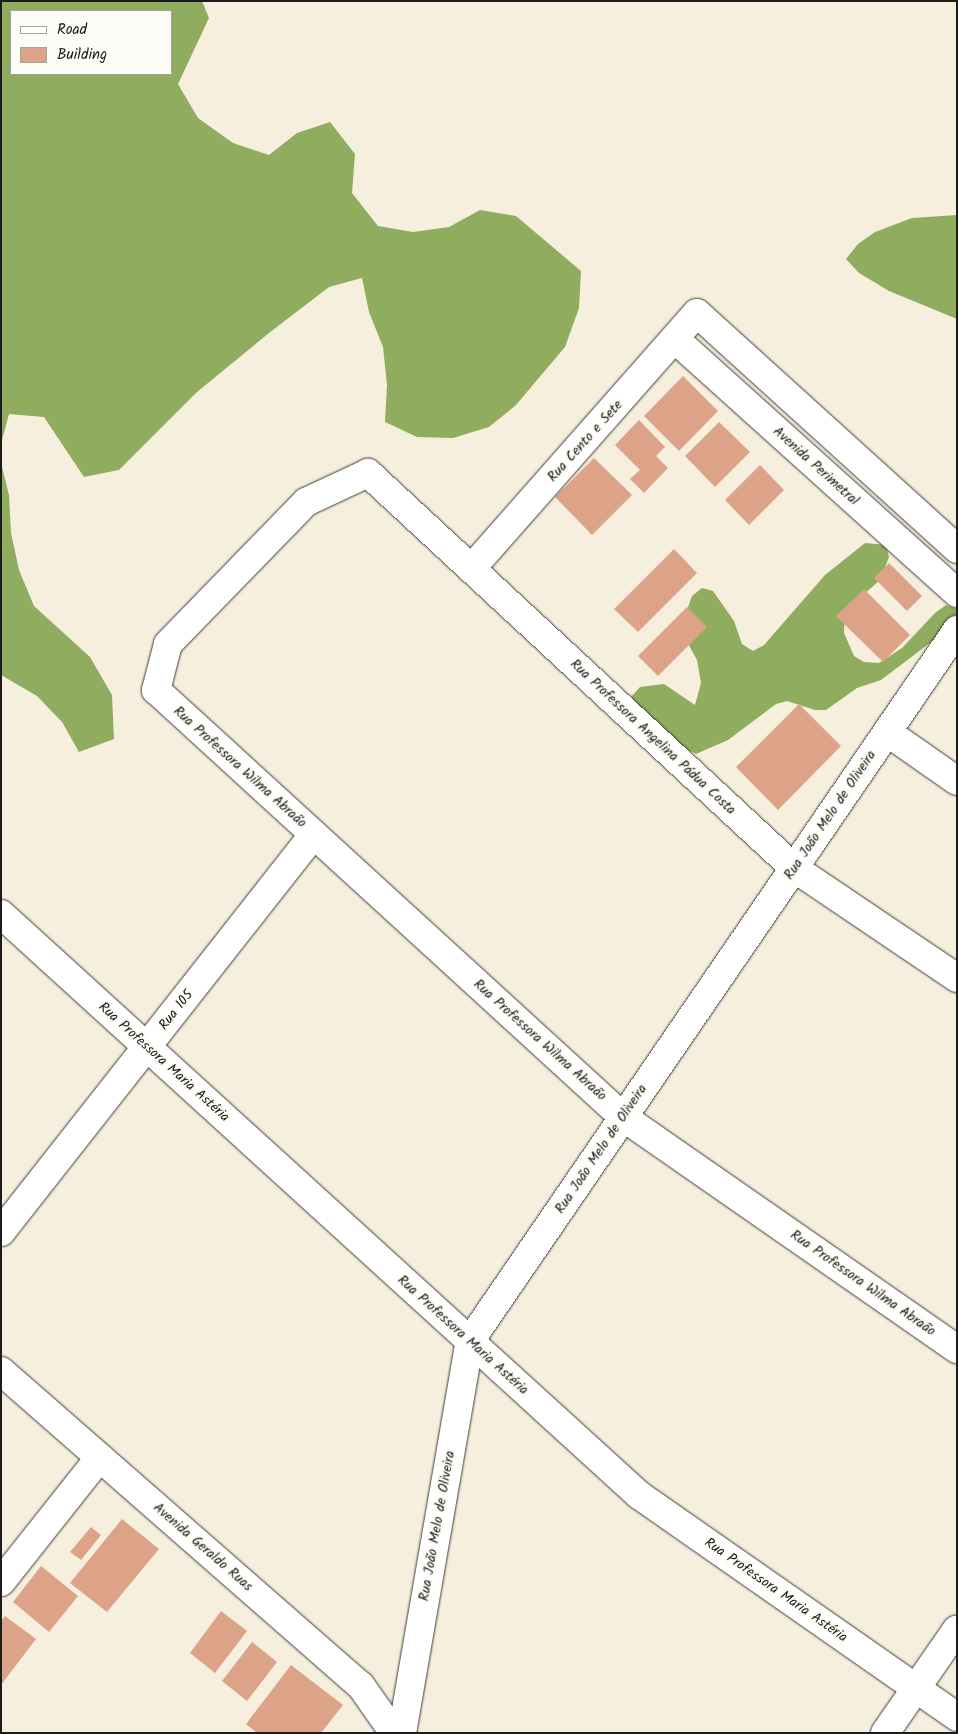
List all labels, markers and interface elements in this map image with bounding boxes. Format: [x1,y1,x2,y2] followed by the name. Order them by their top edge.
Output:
[10,10,172,75] legend
[57,18,87,42] text: Road
[57,43,107,67] text: Building
[544,397,626,485] street label: Rua Cento e Sete
[769,423,863,509] street label: Avenida Perimetral
[567,656,739,818] street label: Rua Professora Angelina Pádua Costa
[170,703,310,831] street label: Rua Professora Wilma Abraão
[780,747,880,883] street label: Rua João Melo de Oliveira
[470,976,610,1104] street label: Rua Professora Wilma Abraão
[155,987,197,1033] street label: Rua 105
[95,999,233,1125] street label: Rua Professora Maria Astéria
[551,1081,651,1217] street label: Rua João Melo de Oliveira
[787,1226,939,1340] street label: Rua Professora Wilma Abraão
[394,1272,532,1398] street label: Rua Professora Maria Astéria
[416,1450,458,1602] street label: Rua João Melo de Oliveira
[150,1499,256,1595] street label: Avenida Geraldo Ruas
[701,1534,851,1646] street label: Rua Professora Maria Astéria

